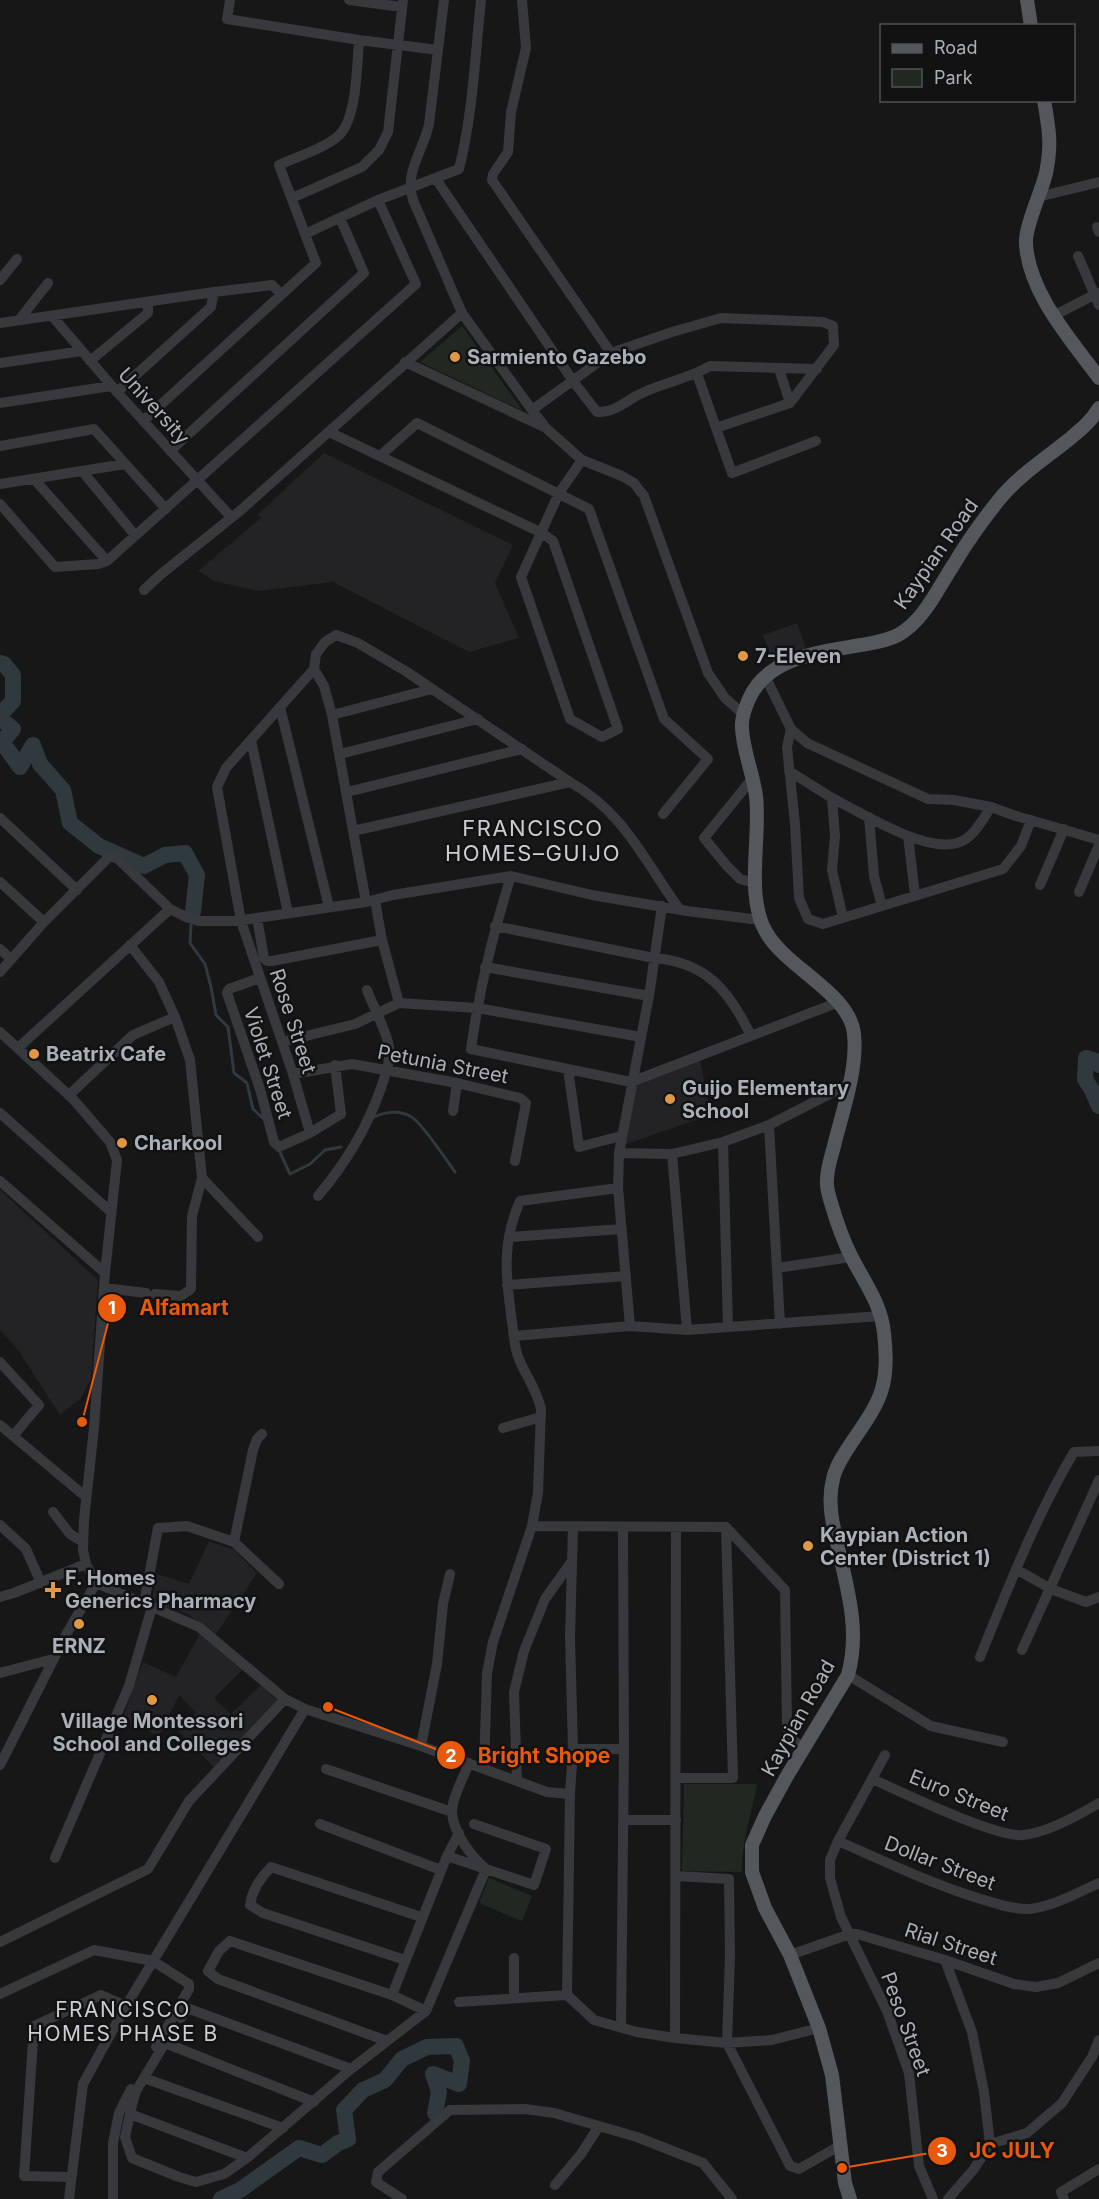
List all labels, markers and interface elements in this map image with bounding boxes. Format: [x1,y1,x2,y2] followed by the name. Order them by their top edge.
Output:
[880,24,1075,102] legend
[934,37,977,58] text: Road
[934,67,973,88] text: Park
[467,345,647,369] place label: Sarmiento Gazebo
[448,350,462,364] marker: Sarmiento Gazebo
[113,363,195,449] street label: University
[889,494,983,614] street label: Kaypian Road
[755,644,841,668] place label: 7-Eleven
[736,649,750,663] marker: 7-Eleven
[445,815,621,866] district label: FRANCISCO HOMES–GUIJO
[265,966,321,1077] street label: Rose Street
[239,1004,297,1122] street label: Violet Street
[376,1040,511,1089] street label: Petunia Street
[46,1042,166,1066] place label: Beatrix Cafe
[27,1047,41,1061] marker: Beatrix Cafe
[682,1076,849,1123] place label: Guijo Elementary School
[663,1092,677,1106] marker: Guijo Elementary School
[134,1131,222,1155] place label: Charkool
[115,1136,129,1150] marker: Charkool
[97,1288,241,1327] callout: Alfamart
[139,1295,229,1320] text: Alfamart
[108,1297,116,1318] text: 1
[820,1523,991,1570] place label: Kaypian Action Center (District 1)
[801,1539,815,1553] marker: Kaypian Action Center (District 1)
[65,1566,256,1613] place label: F. Homes Generics Pharmacy
[46,1583,60,1597] marker: F. Homes Generics Pharmacy
[72,1617,86,1631] marker: ERNZ
[52,1634,106,1658] place label: ERNZ
[756,1655,840,1781] street label: Kaypian Road
[145,1693,159,1707] marker: Village Montessori School and Colleges
[53,1709,251,1756] place label: Village Montessori School and Colleges
[436,1736,623,1775] callout: Bright Shope
[478,1743,610,1768] text: Bright Shope
[445,1745,457,1766] text: 2
[906,1764,1013,1826] street label: Euro Street
[881,1831,999,1895] street label: Dollar Street
[902,1918,1001,1970] street label: Rial Street
[876,1969,936,2080] street label: Peso Street
[27,1997,219,2046] district label: FRANCISCO HOMES PHASE B
[927,2131,1066,2170] callout: JC JULY
[969,2138,1055,2163] text: JC JULY
[936,2140,948,2161] text: 3

